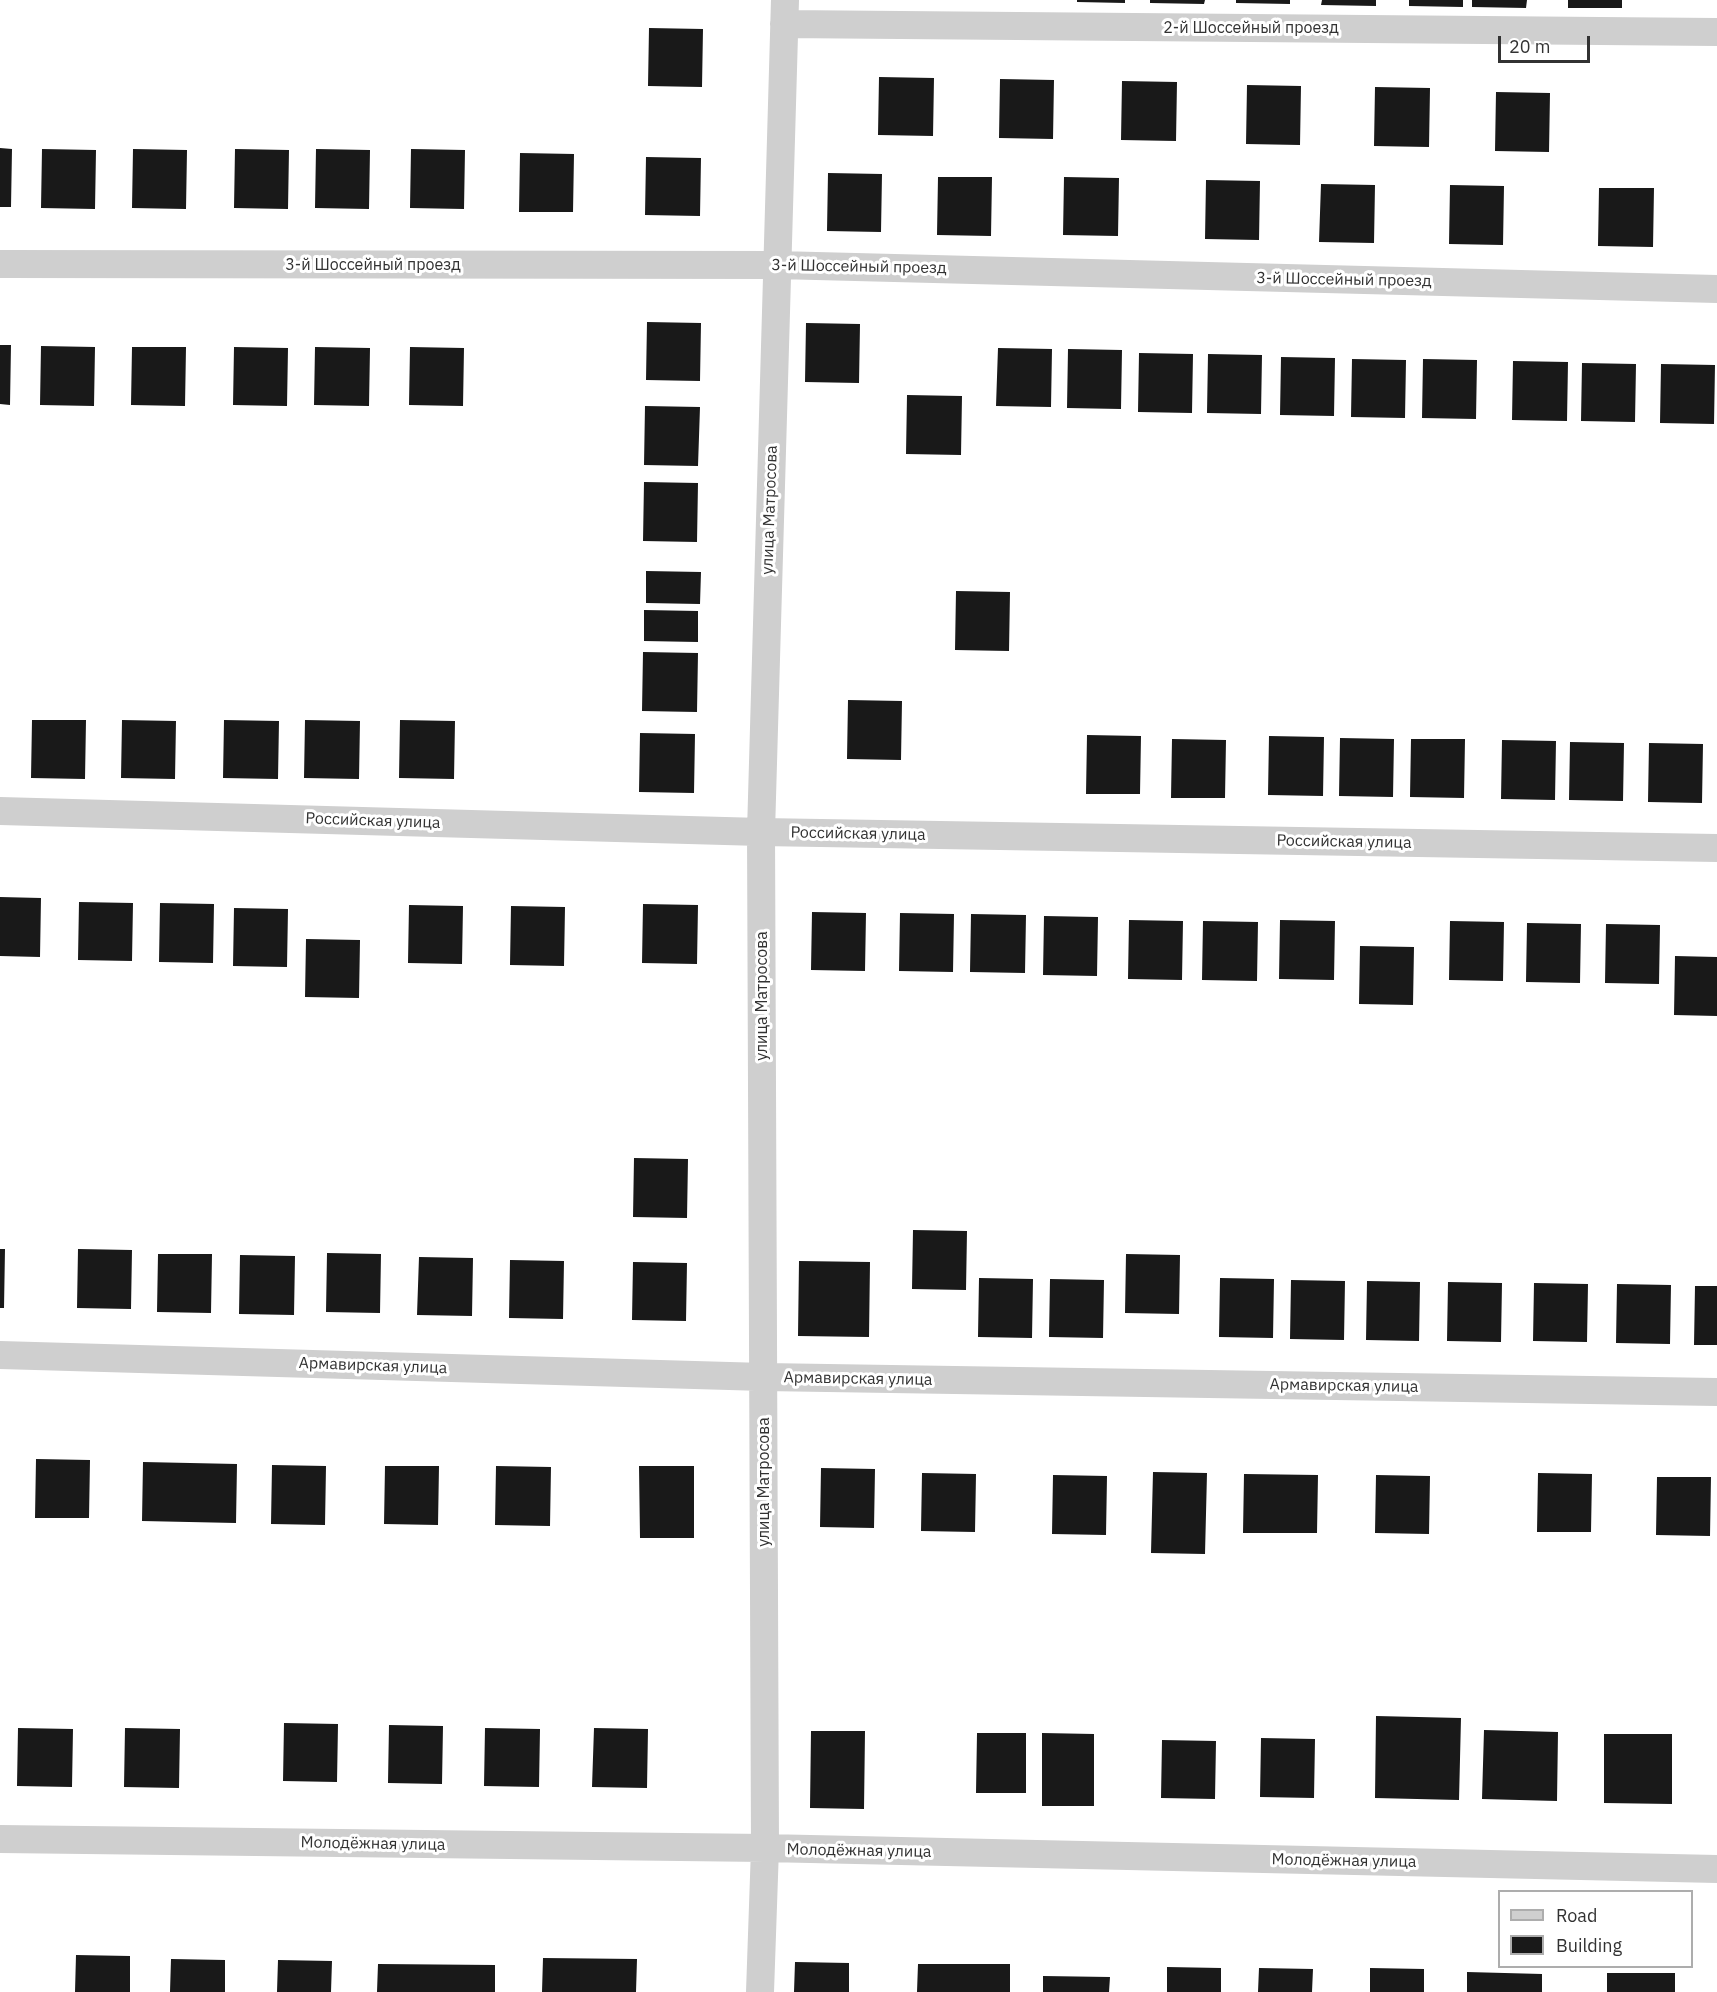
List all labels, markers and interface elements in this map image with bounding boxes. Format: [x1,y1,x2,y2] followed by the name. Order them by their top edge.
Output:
[1163,18,1339,38] street label: 2-й Шоссейный проезд
[1501,24,1592,62] scale bar
[1509,35,1551,58] text: 20 m
[285,255,461,275] street label: 3-й Шоссейный проезд
[771,256,947,278] street label: 3-й Шоссейный проезд
[1256,269,1432,291] street label: 3-й Шоссейный проезд
[758,445,782,575] street label: улица Матросова
[305,809,441,833] street label: Российская улица
[790,823,926,845] street label: Российская улица
[1276,831,1412,853] street label: Российская улица
[752,931,772,1061] street label: улица Матросова
[298,1354,448,1378] street label: Армавирская улица
[783,1368,933,1390] street label: Армавирская улица
[1269,1375,1419,1397] street label: Армавирская улица
[754,1417,774,1547] street label: улица Матросова
[300,1833,446,1855] street label: Молодёжная улица
[786,1840,932,1862] street label: Молодёжная улица
[1271,1850,1417,1872] street label: Молодёжная улица
[1498,1890,1693,1968] legend
[1556,1904,1597,1927] text: Road
[1556,1934,1622,1957] text: Building

